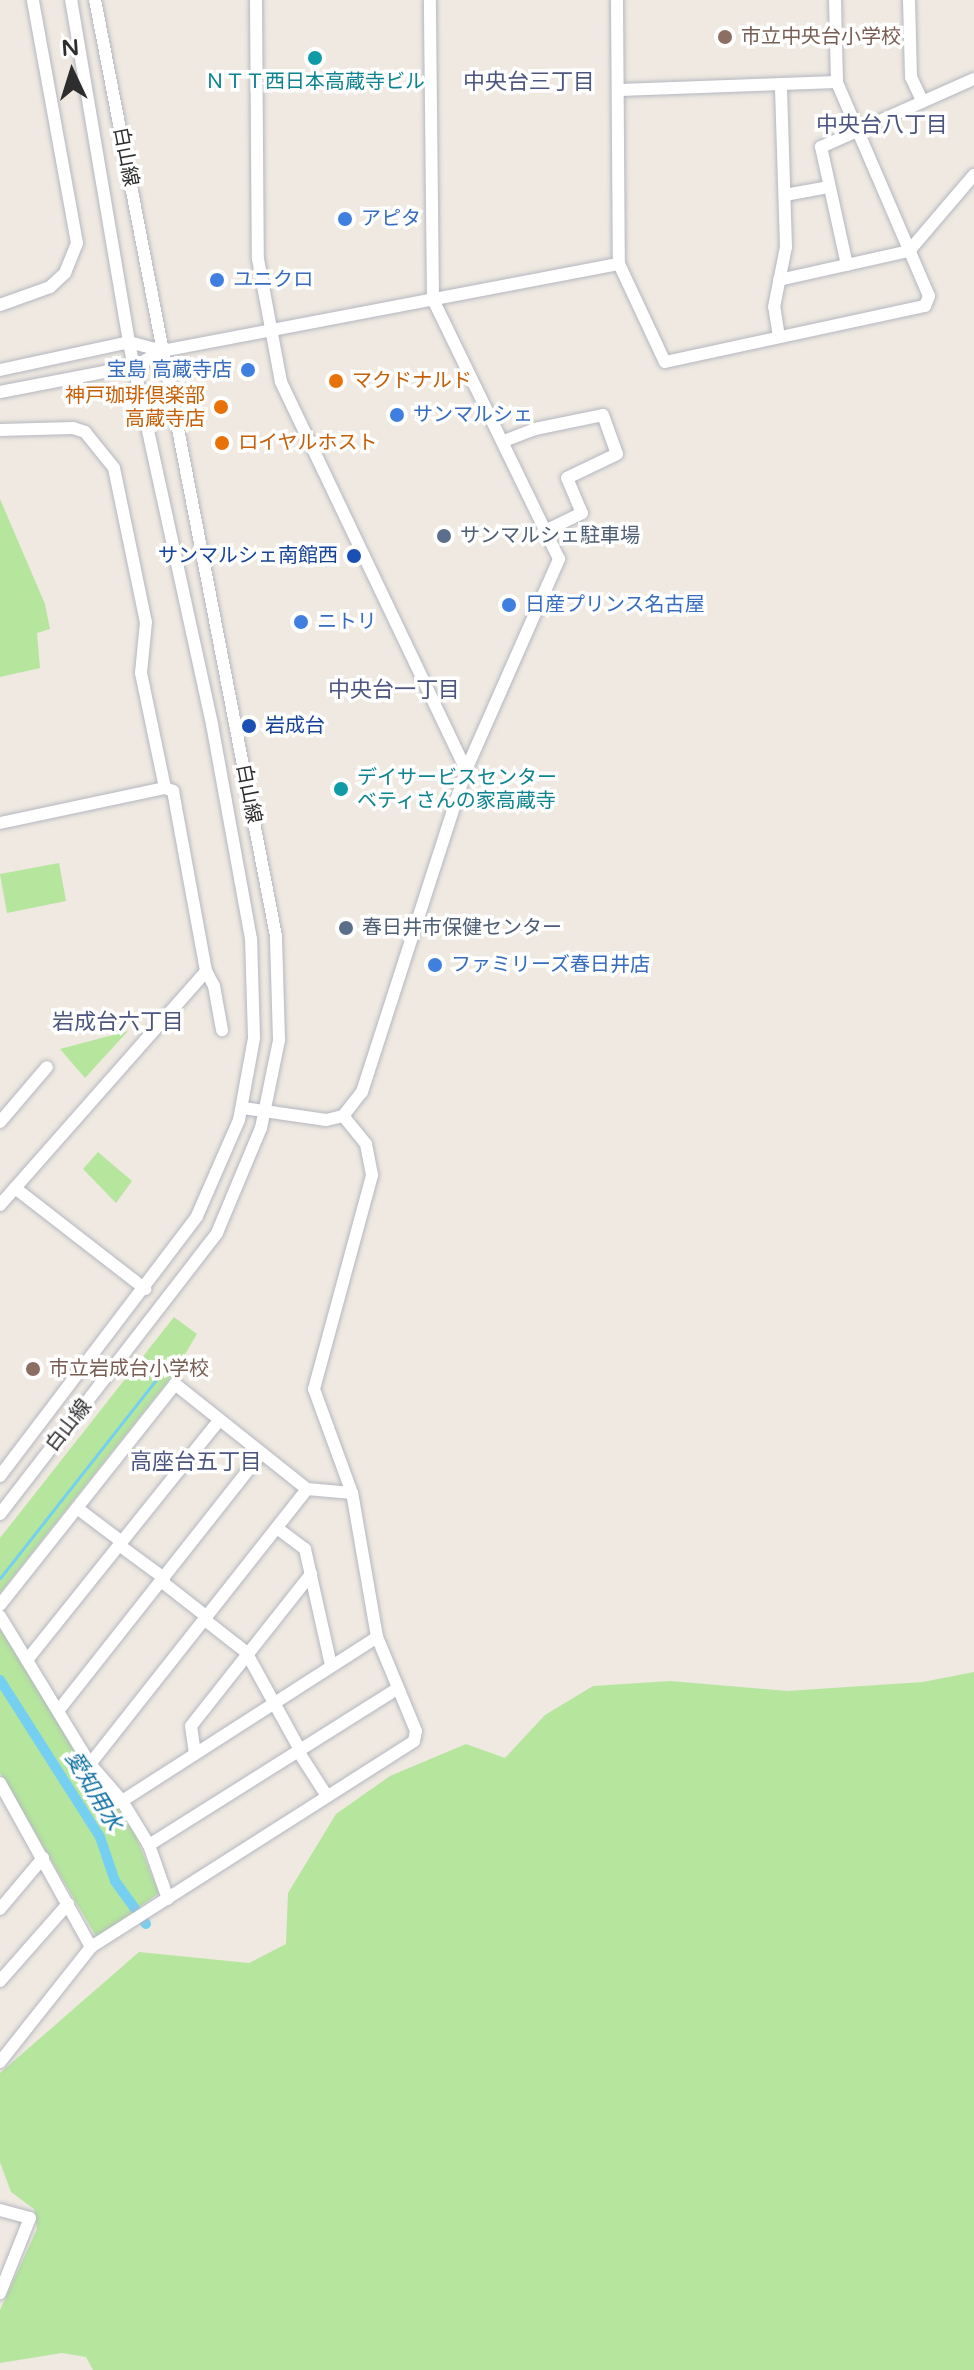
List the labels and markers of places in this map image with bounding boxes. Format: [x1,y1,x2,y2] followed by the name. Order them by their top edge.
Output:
[741,25,901,49] place label: 市立中央台小学校
[716,28,734,46] marker: 市立中央台小学校
[306,49,324,67] marker: ＮＴＴ西日本高蔵寺ビル
[205,70,425,94] place label: ＮＴＴ西日本高蔵寺ビル
[361,207,421,231] place label: アピタ
[336,210,354,228] marker: アピタ
[233,268,313,292] place label: ユニクロ
[208,271,226,289] marker: ユニクロ
[107,358,232,382] place label: 宝島 高蔵寺店
[239,361,257,379] marker: 宝島 高蔵寺店
[352,369,472,393] place label: マクドナルド
[327,372,345,390] marker: マクドナルド
[65,384,205,431] place label: 神戸珈琲倶楽部 高蔵寺店
[212,398,230,416] marker: 神戸珈琲倶楽部 高蔵寺店
[413,403,533,427] place label: サンマルシェ
[388,406,406,424] marker: サンマルシェ
[238,431,378,455] place label: ロイヤルホスト
[213,434,231,452] marker: ロイヤルホスト
[460,524,640,548] place label: サンマルシェ駐車場
[435,527,453,545] marker: サンマルシェ駐車場
[158,544,338,568] place label: サンマルシェ南館西
[345,547,363,565] marker: サンマルシェ南館西
[525,593,705,617] place label: 日産プリンス名古屋
[500,596,518,614] marker: 日産プリンス名古屋
[317,610,377,634] place label: ニトリ
[292,613,310,631] marker: ニトリ
[265,714,325,738] place label: 岩成台
[240,717,258,735] marker: 岩成台
[357,766,557,813] place label: デイサービスセンター ベティさんの家高蔵寺
[332,780,350,798] marker: デイサービスセンター ベティさんの家高蔵寺
[362,916,562,940] place label: 春日井市保健センター
[337,919,355,937] marker: 春日井市保健センター
[451,953,651,977] place label: ファミリーズ春日井店
[426,956,444,974] marker: ファミリーズ春日井店
[49,1357,209,1381] place label: 市立岩成台小学校
[24,1360,42,1378] marker: 市立岩成台小学校

